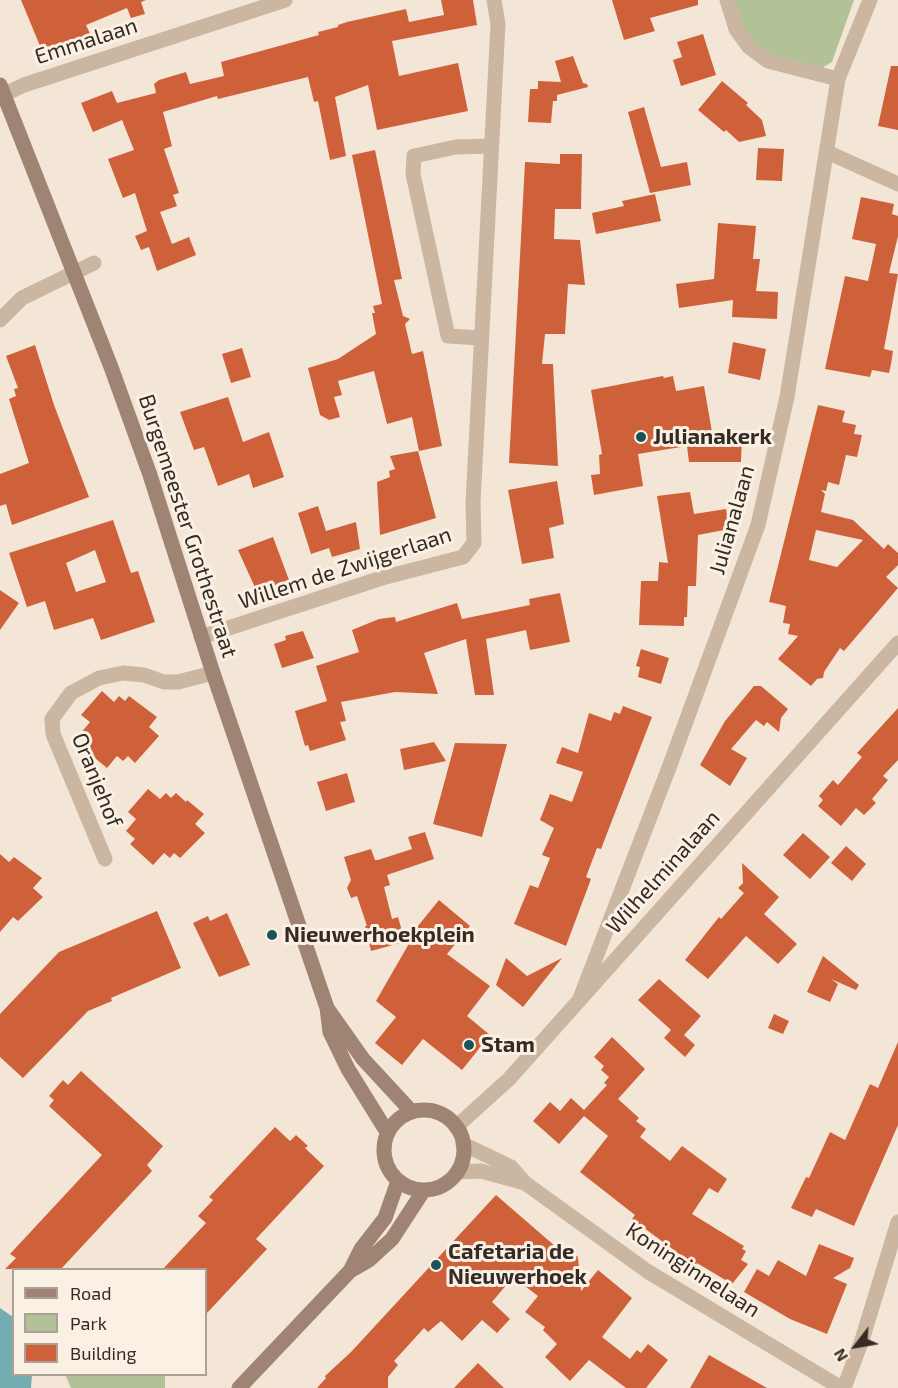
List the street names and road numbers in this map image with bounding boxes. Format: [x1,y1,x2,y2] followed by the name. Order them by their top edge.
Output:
[31,12,141,70] street label: Emmalaan
[133,391,243,661] street label: Burgemeester Grothestraat
[704,462,760,578] street label: Julianalaan
[235,521,455,615] street label: Willem de Zwijgerlaan
[66,729,128,831] street label: Oranjehof
[601,805,725,939] street label: Wilhelminalaan
[621,1217,765,1323] street label: Koninginnelaan

